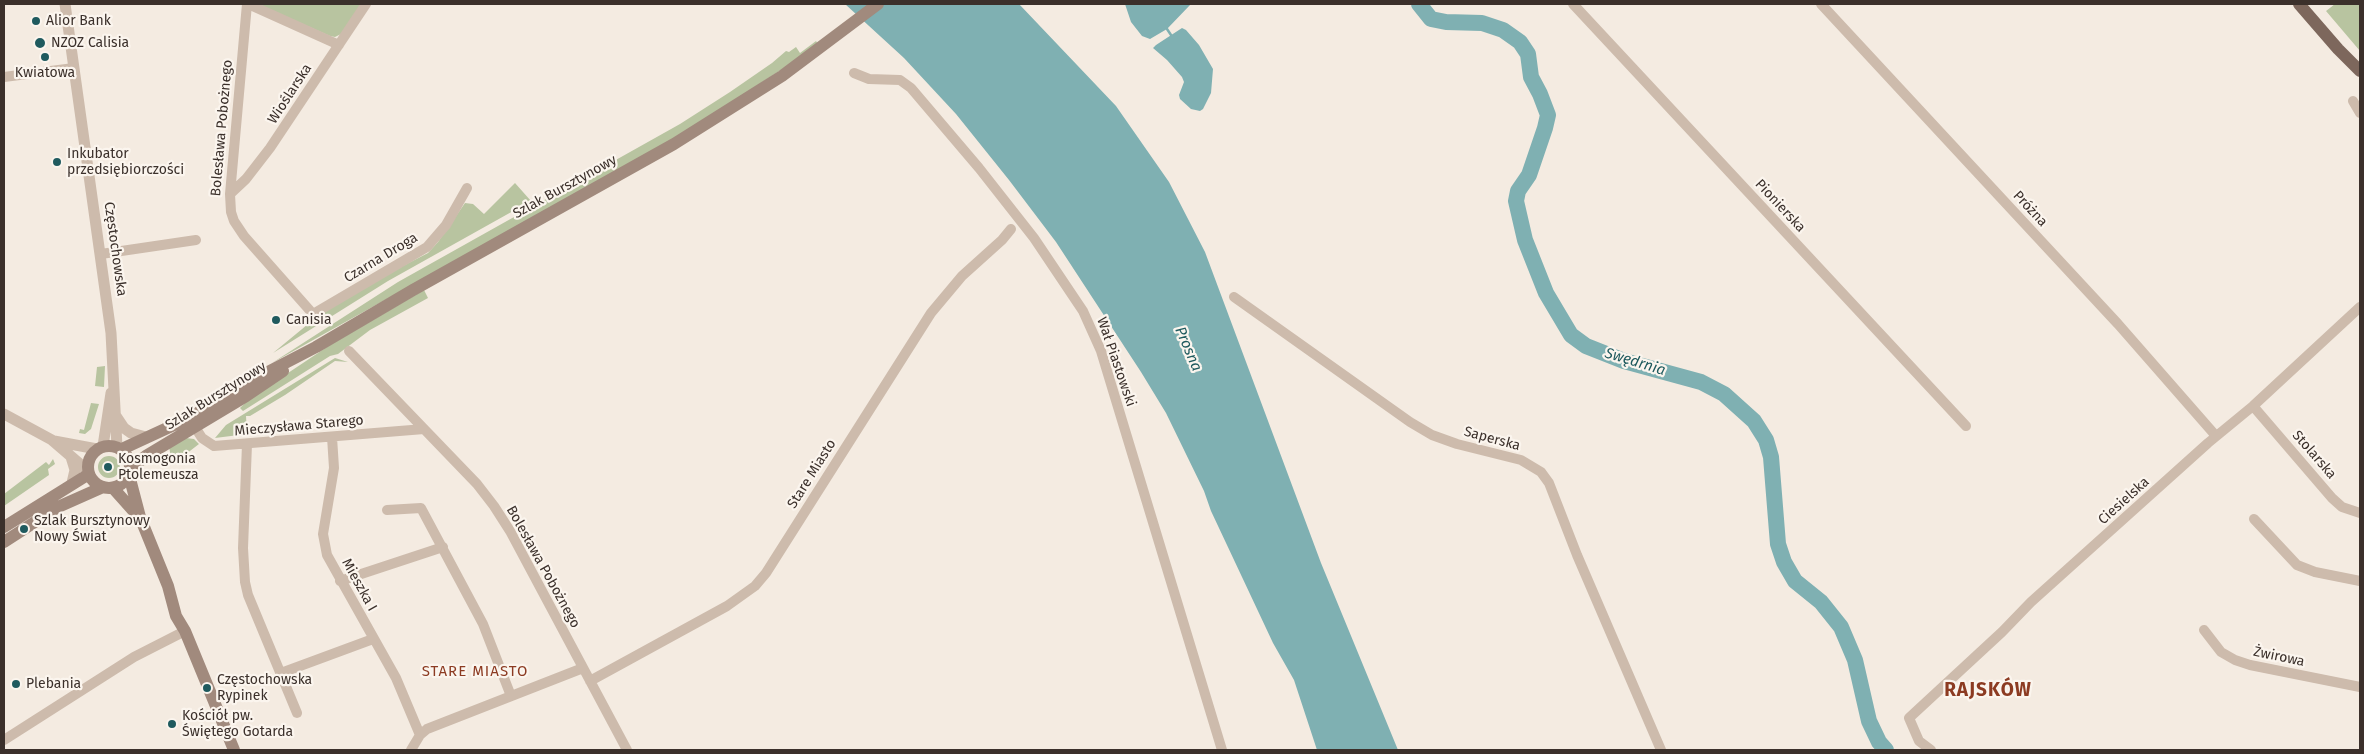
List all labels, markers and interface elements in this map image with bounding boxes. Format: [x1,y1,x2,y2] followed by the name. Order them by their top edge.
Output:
[46,13,111,29] place label: Alior Bank
[30,15,42,27] marker: Alior Bank
[51,35,129,51] place label: NZOZ Calisia
[33,36,47,50] marker: NZOZ Calisia
[39,51,51,63] marker: Kwiatowa
[208,59,236,197] street label: Bolesława Pobożnego
[264,61,316,127] street label: Wioślarska
[15,65,75,81] place label: Kwiatowa
[67,146,184,178] place label: Inkubator przedsiębiorczości
[510,152,620,222] street label: Szlak Bursztynowy
[51,156,63,168] marker: Inkubator przedsiębiorczości
[1751,176,1809,236] street label: Pionierska
[2009,188,2051,230] street label: Próżna
[100,201,130,297] street label: Częstochowska
[341,229,421,287] street label: Czarna Droga
[286,312,332,328] place label: Canisia
[270,314,282,326] marker: Canisia
[1093,315,1139,409] street label: Wał Piastowski
[1171,324,1205,374] water label: Prosna
[1603,344,1667,380] water label: Swędrnia
[162,358,270,434] street label: Szlak Bursztynowy
[234,412,364,440] street label: Mieczysława Starego
[1462,423,1522,455] street label: Saperska
[2288,427,2340,483] street label: Stolarska
[784,436,840,512] street label: Stare Miasto
[118,451,199,484] place label: Kosmogonia Ptolemeusza
[102,461,114,473] marker: Kosmogonia Ptolemeusza
[2095,474,2153,528] street label: Ciesielska
[502,503,584,631] street label: Bolesława Pobożnego
[34,513,150,546] place label: Szlak Bursztynowy Nowy Świat
[18,523,30,535] marker: Szlak Bursztynowy Nowy Świat
[338,556,380,614] street label: Mieszka I
[2252,643,2306,671] street label: Żwirowa
[420,663,530,681] district label: STARE MIASTO
[217,672,312,704] place label: Częstochowska Rypinek
[26,676,81,692] place label: Plebania
[10,678,22,690] marker: Plebania
[1943,680,2033,702] district label: RAJSKÓW
[201,682,213,694] marker: Częstochowska Rypinek
[182,708,293,740] place label: Kościół pw. Świętego Gotarda
[166,718,178,730] marker: Kościół pw. Świętego Gotarda

